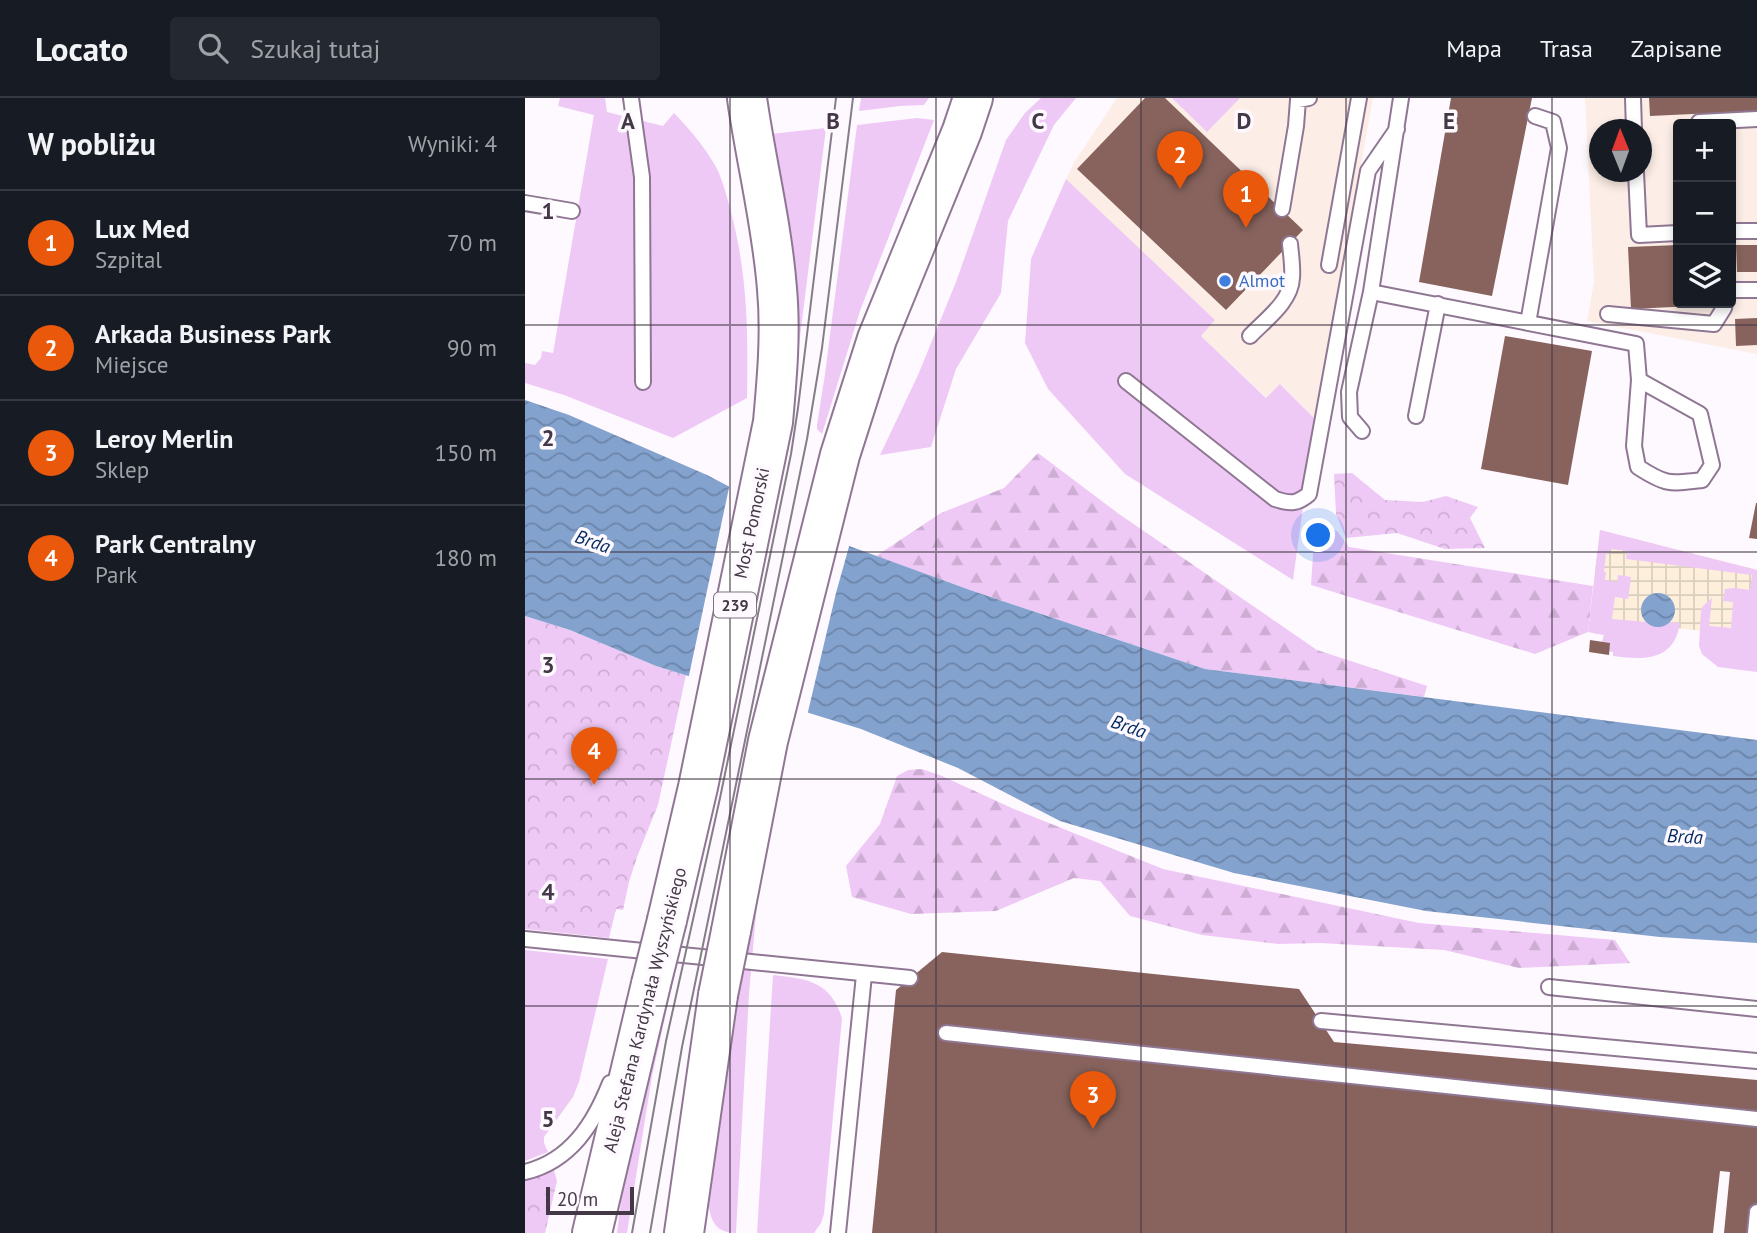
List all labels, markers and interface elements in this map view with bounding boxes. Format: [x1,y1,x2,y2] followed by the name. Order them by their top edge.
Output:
[170,17,660,80] search box
[35,27,128,70] text: Locato
[194,29,232,67] icon: search
[250,32,380,65] text: Szukaj tutaj
[1446,33,1502,64] text: Mapa
[1540,33,1593,64] text: Trasa
[1631,33,1722,64] text: Zapisane
[621,106,635,135] text: A
[826,106,840,135] text: B
[1032,106,1045,135] text: C
[1237,106,1251,135] text: D
[1443,106,1455,135] text: E
[1589,119,1652,182] north arrow
[1673,119,1736,308] map controls
[1673,119,1736,182] button: +
[28,124,156,163] text: W pobliżu
[408,129,497,158] text: Wyniki: 4
[1157,131,1203,189] pin: 2
[1223,170,1269,228] pin: 1
[1673,182,1736,245] button: −
[541,196,555,225] text: 1
[95,212,190,245] text: Lux Med
[44,228,58,257] text: 1
[447,228,497,257] text: 70 m
[95,245,162,274] text: Szpital
[1673,245,1736,308] button: layers
[1239,269,1285,292] place label: Almot
[1217,273,1233,289] marker: Almot
[95,317,331,350] text: Arkada Business Park
[44,333,58,362] text: 2
[447,333,497,362] text: 90 m
[95,350,168,379] text: Miejsce
[95,422,233,455] text: Leroy Merlin
[541,423,555,452] text: 2
[44,438,58,467] text: 3
[435,438,497,467] text: 150 m
[95,455,149,484] text: Sklep
[729,465,774,580] street label: Most Pomorski
[1301,518,1335,552] your location
[572,524,614,558] water label: Brda
[95,527,256,560] text: Park Centralny
[44,543,58,572] text: 4
[435,543,497,572] text: 180 m
[95,560,137,589] text: Park
[714,592,756,618] road number: 239
[541,650,555,679] text: 3
[1108,709,1150,743] water label: Brda
[571,727,617,785] pin: 4
[1667,823,1704,849] water label: Brda
[598,865,691,1155] street label: Aleja Stefana Kardynała Wyszyńskiego
[541,877,555,906] text: 4
[1070,1071,1116,1129] pin: 3
[541,1104,555,1133] text: 5
[546,1184,633,1216] scale bar
[557,1187,598,1211] text: 20 m

